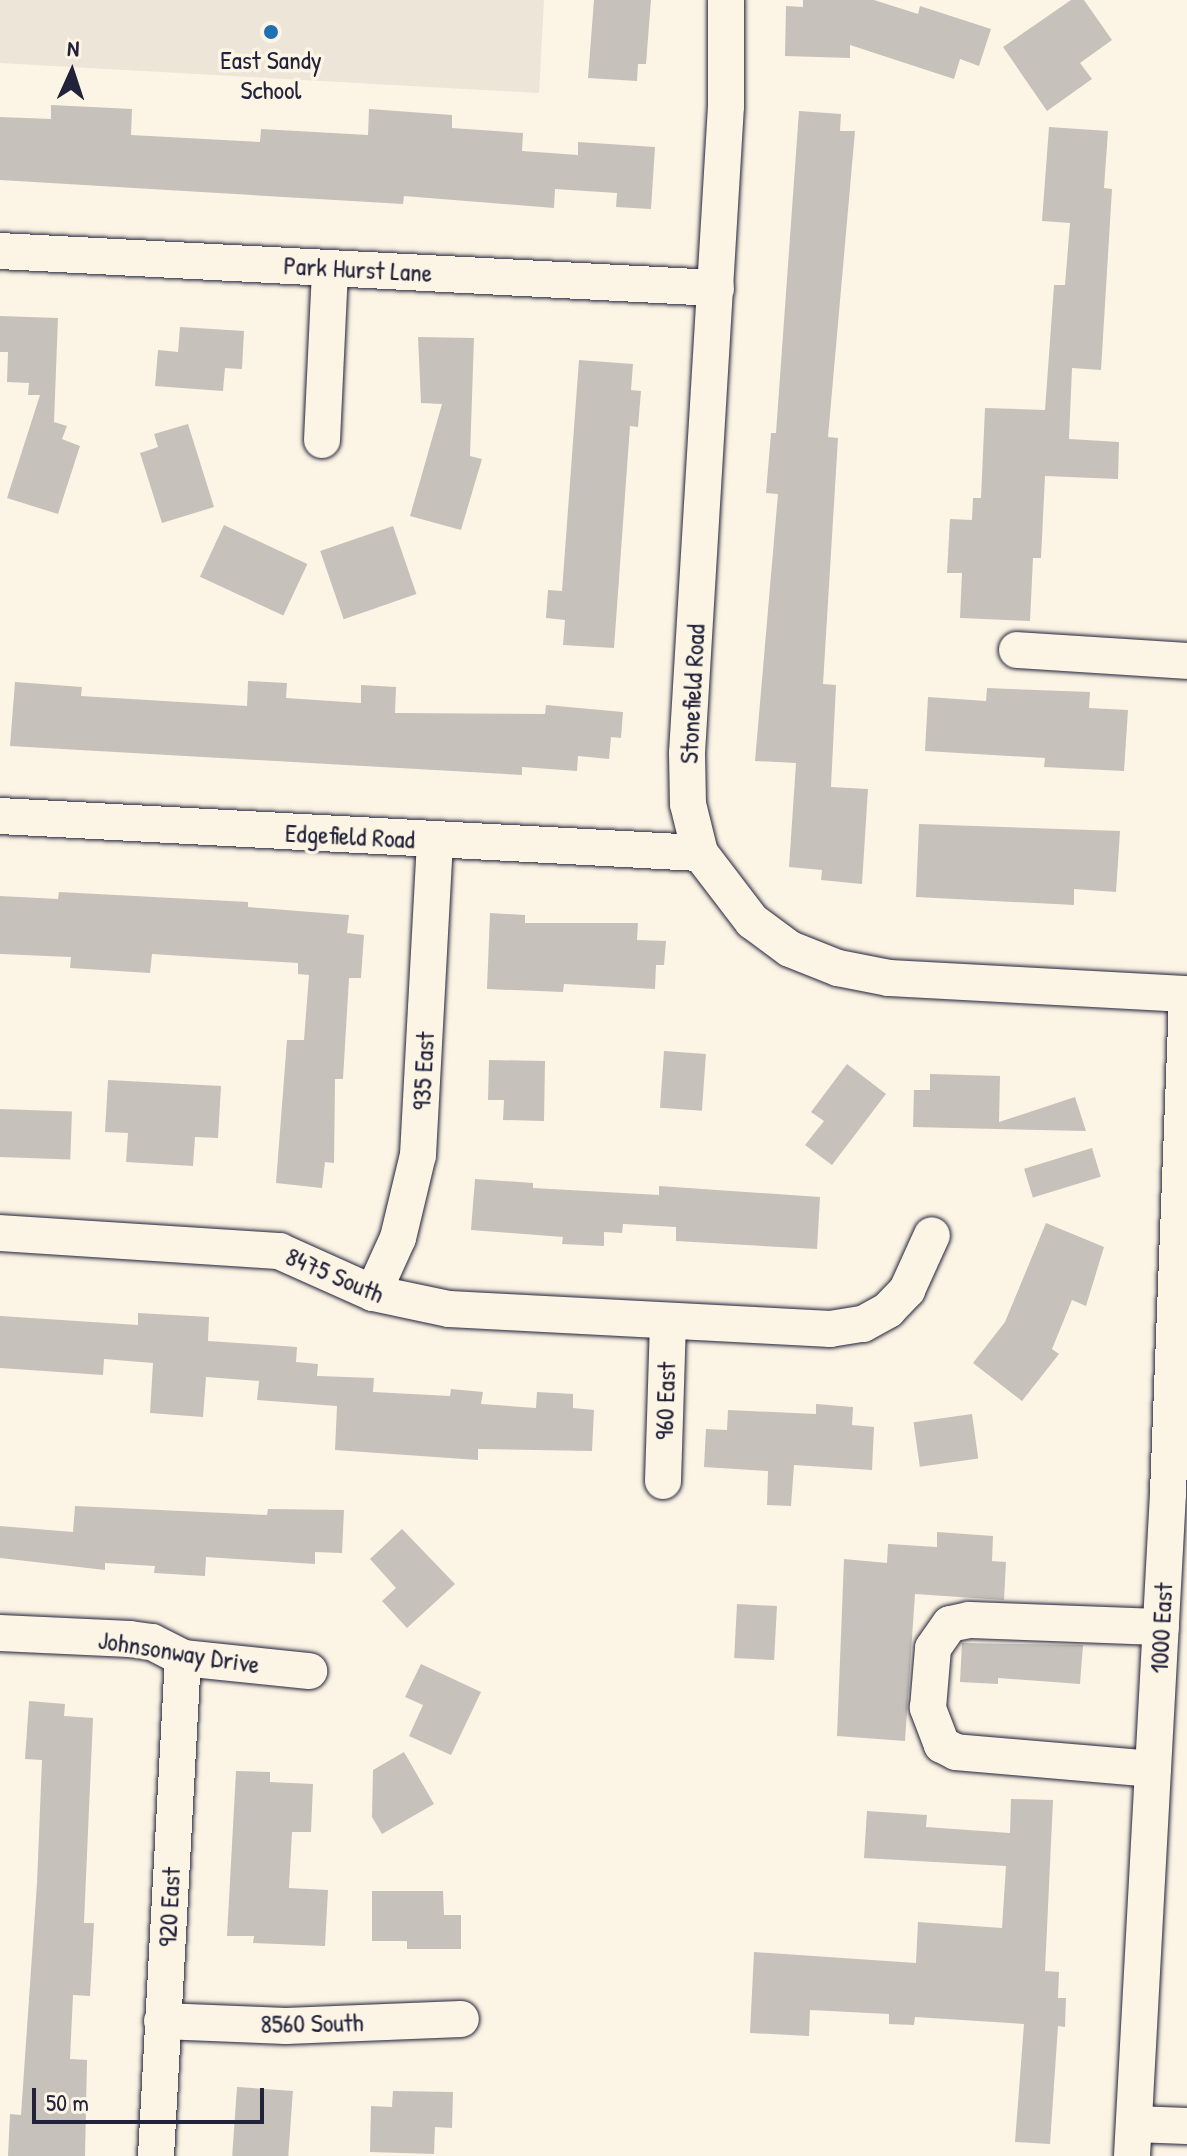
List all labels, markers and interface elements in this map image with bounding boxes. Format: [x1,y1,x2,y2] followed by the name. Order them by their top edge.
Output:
[262,23,280,41] marker: East Sandy School
[32,32,112,112] north arrow
[67,33,80,63] text: N
[220,44,322,106] place label: East Sandy School
[283,250,433,288] street label: Park Hurst Lane
[673,623,711,765] street label: Stonefield Road
[284,817,416,855] street label: Edgefield Road
[405,1031,441,1111] street label: 935 East
[281,1240,389,1310] street label: 8475 South
[648,1361,682,1441] street label: 960 East
[1143,1582,1179,1674] street label: 1000 East
[96,1624,262,1680] street label: Johnsonway Drive
[151,1866,187,1948] street label: 920 East
[260,2007,364,2039] street label: 8560 South
[36,2072,268,2122] scale bar
[46,2086,89,2118] text: 50 m

